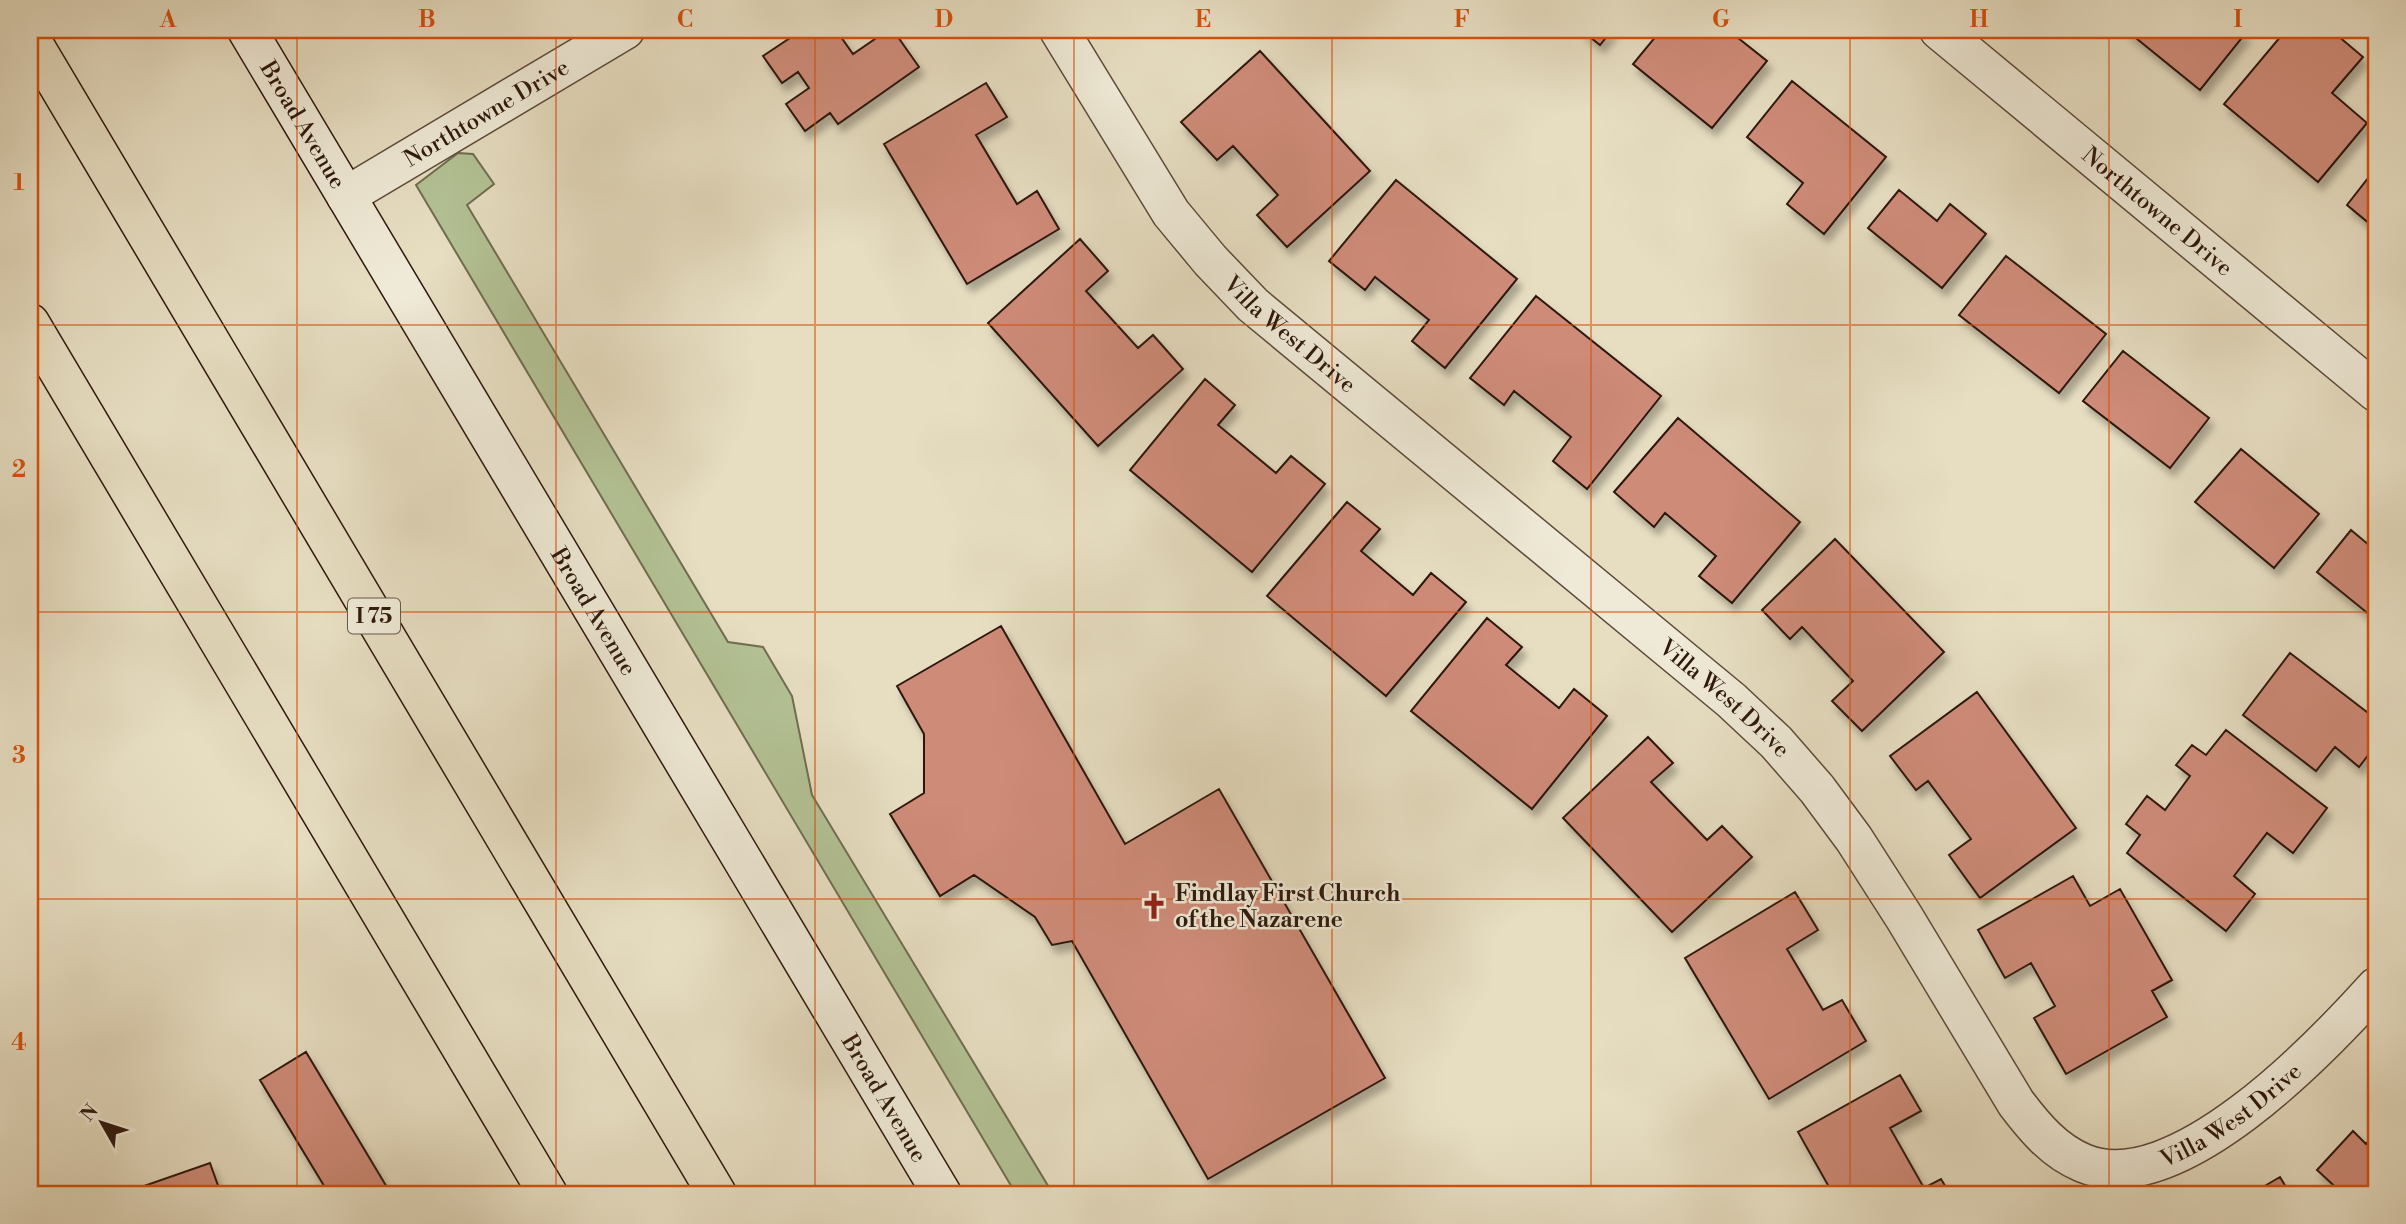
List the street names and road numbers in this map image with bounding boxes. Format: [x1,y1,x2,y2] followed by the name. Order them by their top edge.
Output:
[399,54,574,173] street label: Northtowne Drive
[253,55,351,194] street label: Broad Avenue
[2076,141,2238,283] street label: Northtowne Drive
[1217,270,1361,399] street label: Villa West Drive
[544,542,642,681] street label: Broad Avenue
[348,598,400,634] road number: I 75
[1652,633,1796,763] street label: Villa West Drive
[834,1029,933,1168] street label: Broad Avenue
[2155,1058,2308,1174] street label: Villa West Drive

